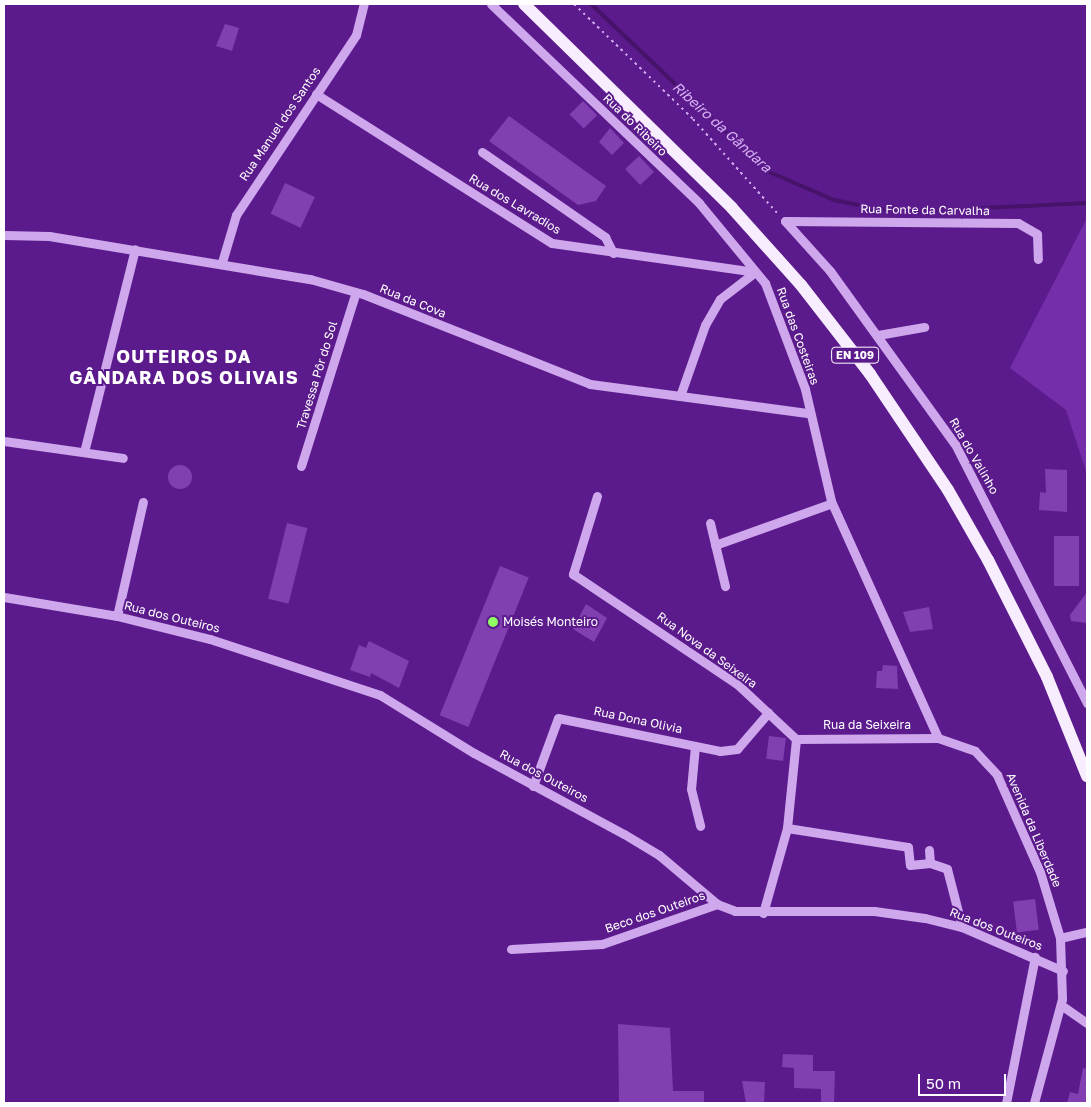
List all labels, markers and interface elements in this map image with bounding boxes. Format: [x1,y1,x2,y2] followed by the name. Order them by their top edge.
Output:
[236,64,324,184] street label: Rua Manuel dos Santos
[669,78,775,176] water label: Ribeiro da Gândara
[600,91,670,159] street label: Rua do Ribeiro
[466,171,564,237] street label: Rua dos Lavradios
[860,202,990,218] street label: Rua Fonte da Carvalha
[378,281,448,321] street label: Rua da Cova
[774,285,822,387] street label: Rua das Costeiras
[294,319,340,431] street label: Travessa Pôr do Sol
[67,346,301,388] district label: OUTEIROS DA GÂNDARA DOS OLIVAIS
[830,346,880,364] road number: EN 109
[946,415,1002,497] street label: Rua do Valinho
[123,598,221,636] street label: Rua dos Outeiros
[654,609,760,691] street label: Rua Nova da Seixeira
[503,615,598,629] place label: Moisés Monteiro
[487,616,499,628] marker: Moisés Monteiro
[592,704,684,736] street label: Rua Dona Olivia
[823,718,911,732] street label: Rua da Seixeira
[497,747,591,805] street label: Rua dos Outeiros
[1003,771,1065,889] street label: Avenida da Liberdade
[603,888,707,936] street label: Beco dos Outeiros
[948,905,1044,953] street label: Rua dos Outeiros
[921,1064,1008,1096] scale bar
[926,1074,961,1092] text: 50 m

